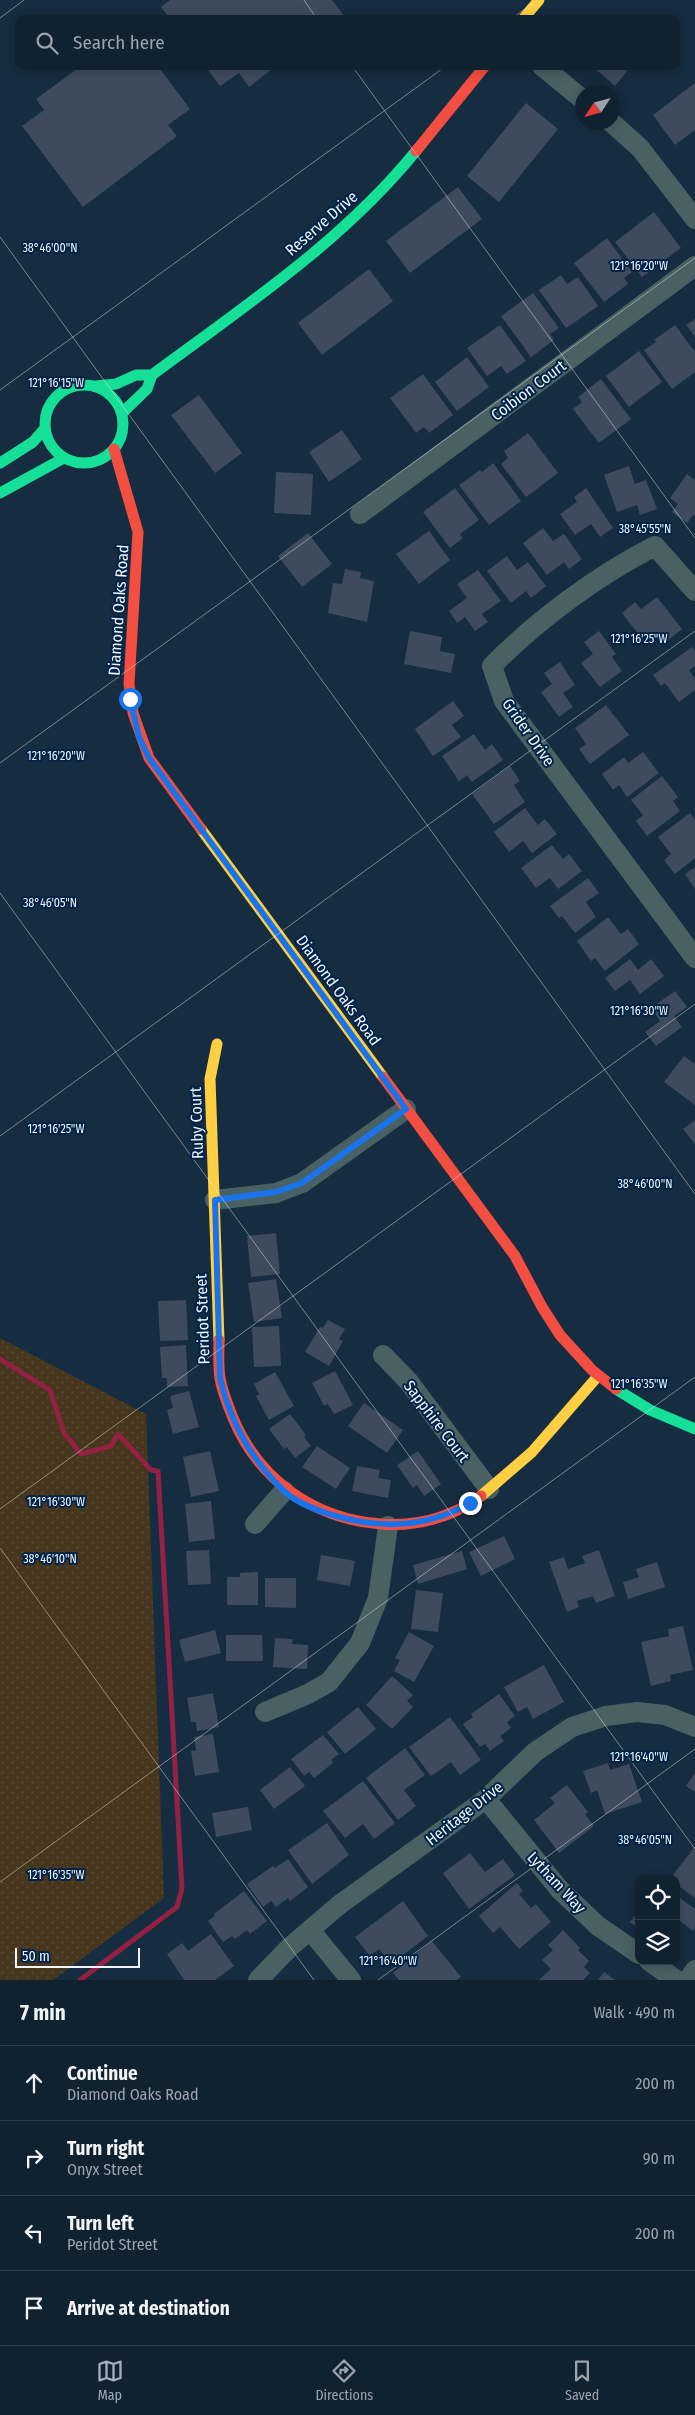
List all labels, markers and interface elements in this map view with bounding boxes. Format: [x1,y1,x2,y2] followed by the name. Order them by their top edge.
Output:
[15,15,680,70] search box
[33,29,61,57] icon: search
[73,31,165,54] text: Search here
[575,85,620,130] north arrow
[281,187,361,260] street label: Reserve Drive
[22,241,78,255] text: 38°46'00"N
[610,259,668,273] text: 121°16'20"W
[487,356,570,425] street label: Coibion Court
[28,376,84,390] text: 121°16'15"W
[619,522,671,536] text: 38°45'55"N
[104,544,133,676] street label: Diamond Oaks Road
[611,632,667,646] text: 121°16'25"W
[119,688,142,711] route start
[498,695,559,770] street label: Grider Drive
[27,749,85,763] text: 121°16'20"W
[23,896,77,910] text: 38°46'05"N
[292,932,385,1049] street label: Diamond Oaks Road
[610,1004,668,1018] text: 121°16'30"W
[186,1086,207,1159] street label: Ruby Court
[28,1122,84,1136] text: 121°16'25"W
[617,1177,673,1191] text: 38°46'00"N
[191,1273,214,1365] street label: Peridot Street
[400,1377,474,1467] street label: Sapphire Court
[611,1377,667,1391] text: 121°16'35"W
[459,1492,482,1515] route end
[27,1495,85,1509] text: 121°16'30"W
[23,1552,77,1566] text: 38°46'10"N
[610,1750,668,1764] text: 121°16'40"W
[422,1777,507,1849] street label: Heritage Drive
[618,1833,672,1847] text: 38°46'05"N
[523,1848,590,1918] street label: Lytham Way
[28,1868,84,1882] text: 121°16'35"W
[635,1875,680,1965] map controls
[635,1875,680,1920] button: locate
[635,1920,680,1965] button: layers
[15,1945,140,1968] scale bar
[22,1948,50,1965] text: 50 m
[359,1954,417,1968] text: 121°16'40"W
[20,2000,66,2026] text: 7 min
[594,2003,675,2022] text: Walk · 490 m
[67,2062,138,2085] text: Continue
[20,2069,48,2097] icon: ahead
[635,2074,675,2093] text: 200 m
[67,2085,199,2104] text: Diamond Oaks Road
[67,2137,144,2160] text: Turn right
[20,2144,48,2172] icon: right
[643,2149,675,2168] text: 90 m
[67,2160,143,2179] text: Onyx Street
[67,2212,134,2235] text: Turn left
[20,2219,48,2247] icon: left
[635,2224,675,2243] text: 200 m
[67,2235,158,2254] text: Peridot Street
[20,2294,48,2322] icon: arrive
[67,2297,230,2320] text: Arrive at destination
[96,2357,124,2404] tab: Map
[315,2357,373,2404] tab: Directions
[565,2357,599,2404] tab: Saved

